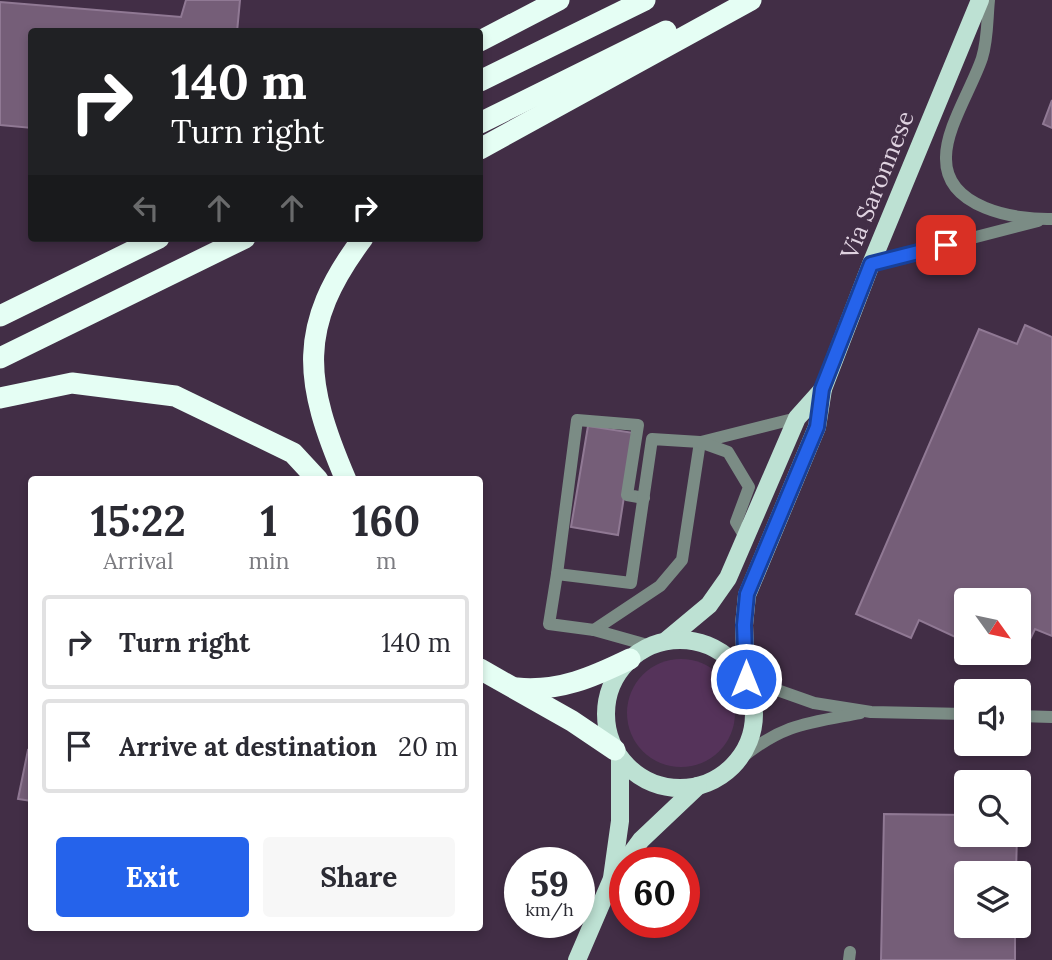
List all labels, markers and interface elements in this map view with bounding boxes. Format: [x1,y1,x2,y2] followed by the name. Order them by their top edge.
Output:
[171,50,307,112] text: 140 m
[56,56,147,147] icon: right
[833,106,921,265] street label: Via Saronnese
[171,111,324,152] text: Turn right
[127,189,165,227] icon: left
[200,189,238,227] icon: ahead
[273,189,311,227] icon: ahead
[346,189,384,227] icon: right
[916,215,976,275] pin
[927,226,965,264] icon: arrive
[91,494,186,548] text: 15:22
[261,494,278,548] text: 1
[352,494,420,548] text: 160
[103,546,173,575] text: Arrival
[249,546,290,575] text: min
[376,546,397,575] text: m
[954,588,1031,665] north arrow
[954,588,1031,938] map controls
[60,623,98,661] icon: right
[119,626,250,659] text: Turn right
[381,626,451,659] text: 140 m
[709,642,783,716] position arrow
[954,679,1031,756] button: sound
[60,727,98,765] icon: arrive
[119,730,377,763] text: Arrive at destination
[398,730,458,763] text: 20 m
[954,770,1031,847] button: search
[56,837,249,917] button: Exit
[263,837,455,917] button: Share
[609,847,700,938] speed limit sign: 60
[530,861,569,906] text: 59
[954,861,1031,938] button: layers
[525,898,574,921] text: km/h

